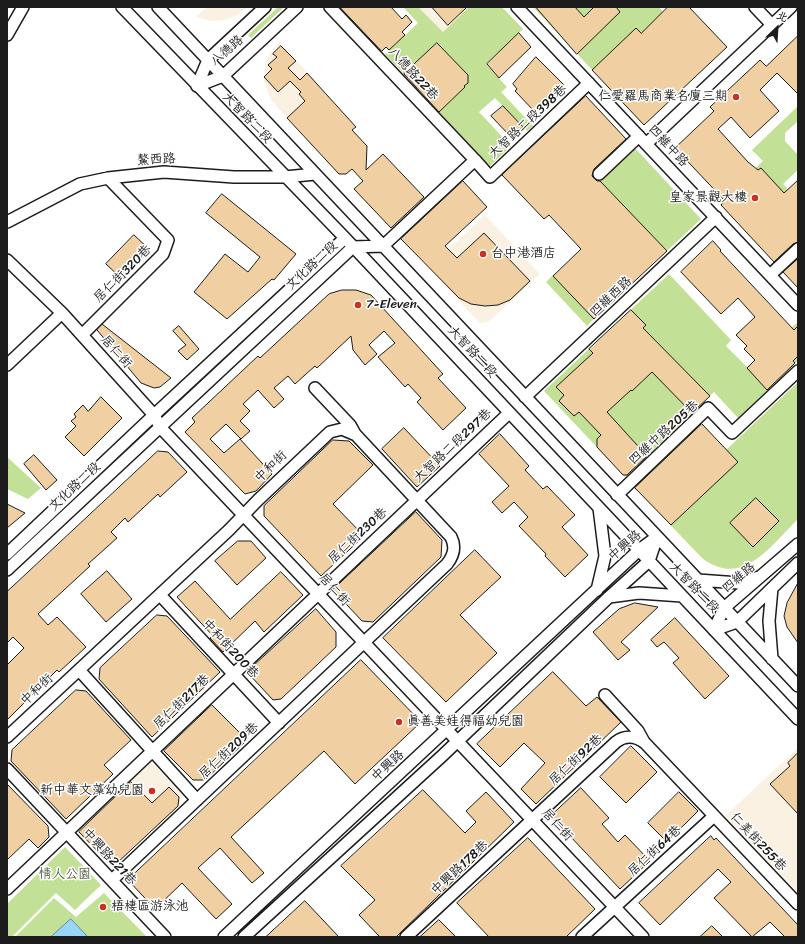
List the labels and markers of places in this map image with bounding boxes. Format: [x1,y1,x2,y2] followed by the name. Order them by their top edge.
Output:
[598,89,728,105] place label: 仁愛羅馬商業名廈三期
[731,92,741,102] marker: 仁愛羅馬商業名廈三期
[669,190,747,206] place label: 皇家景觀大樓
[750,193,760,203] marker: 皇家景觀大樓
[491,246,556,262] place label: 台中港酒店
[478,249,488,259] marker: 台中港酒店
[366,297,417,313] place label: 7-Eleven
[353,300,363,310] marker: 7-Eleven
[407,714,524,730] place label: 真善美娃得福幼兒園
[394,717,404,727] marker: 真善美娃得福幼兒園
[40,783,144,799] place label: 新中華文藻幼兒園
[147,786,157,796] marker: 新中華文藻幼兒園
[111,899,189,915] place label: 梧棲區游泳池
[98,902,108,912] marker: 梧棲區游泳池

